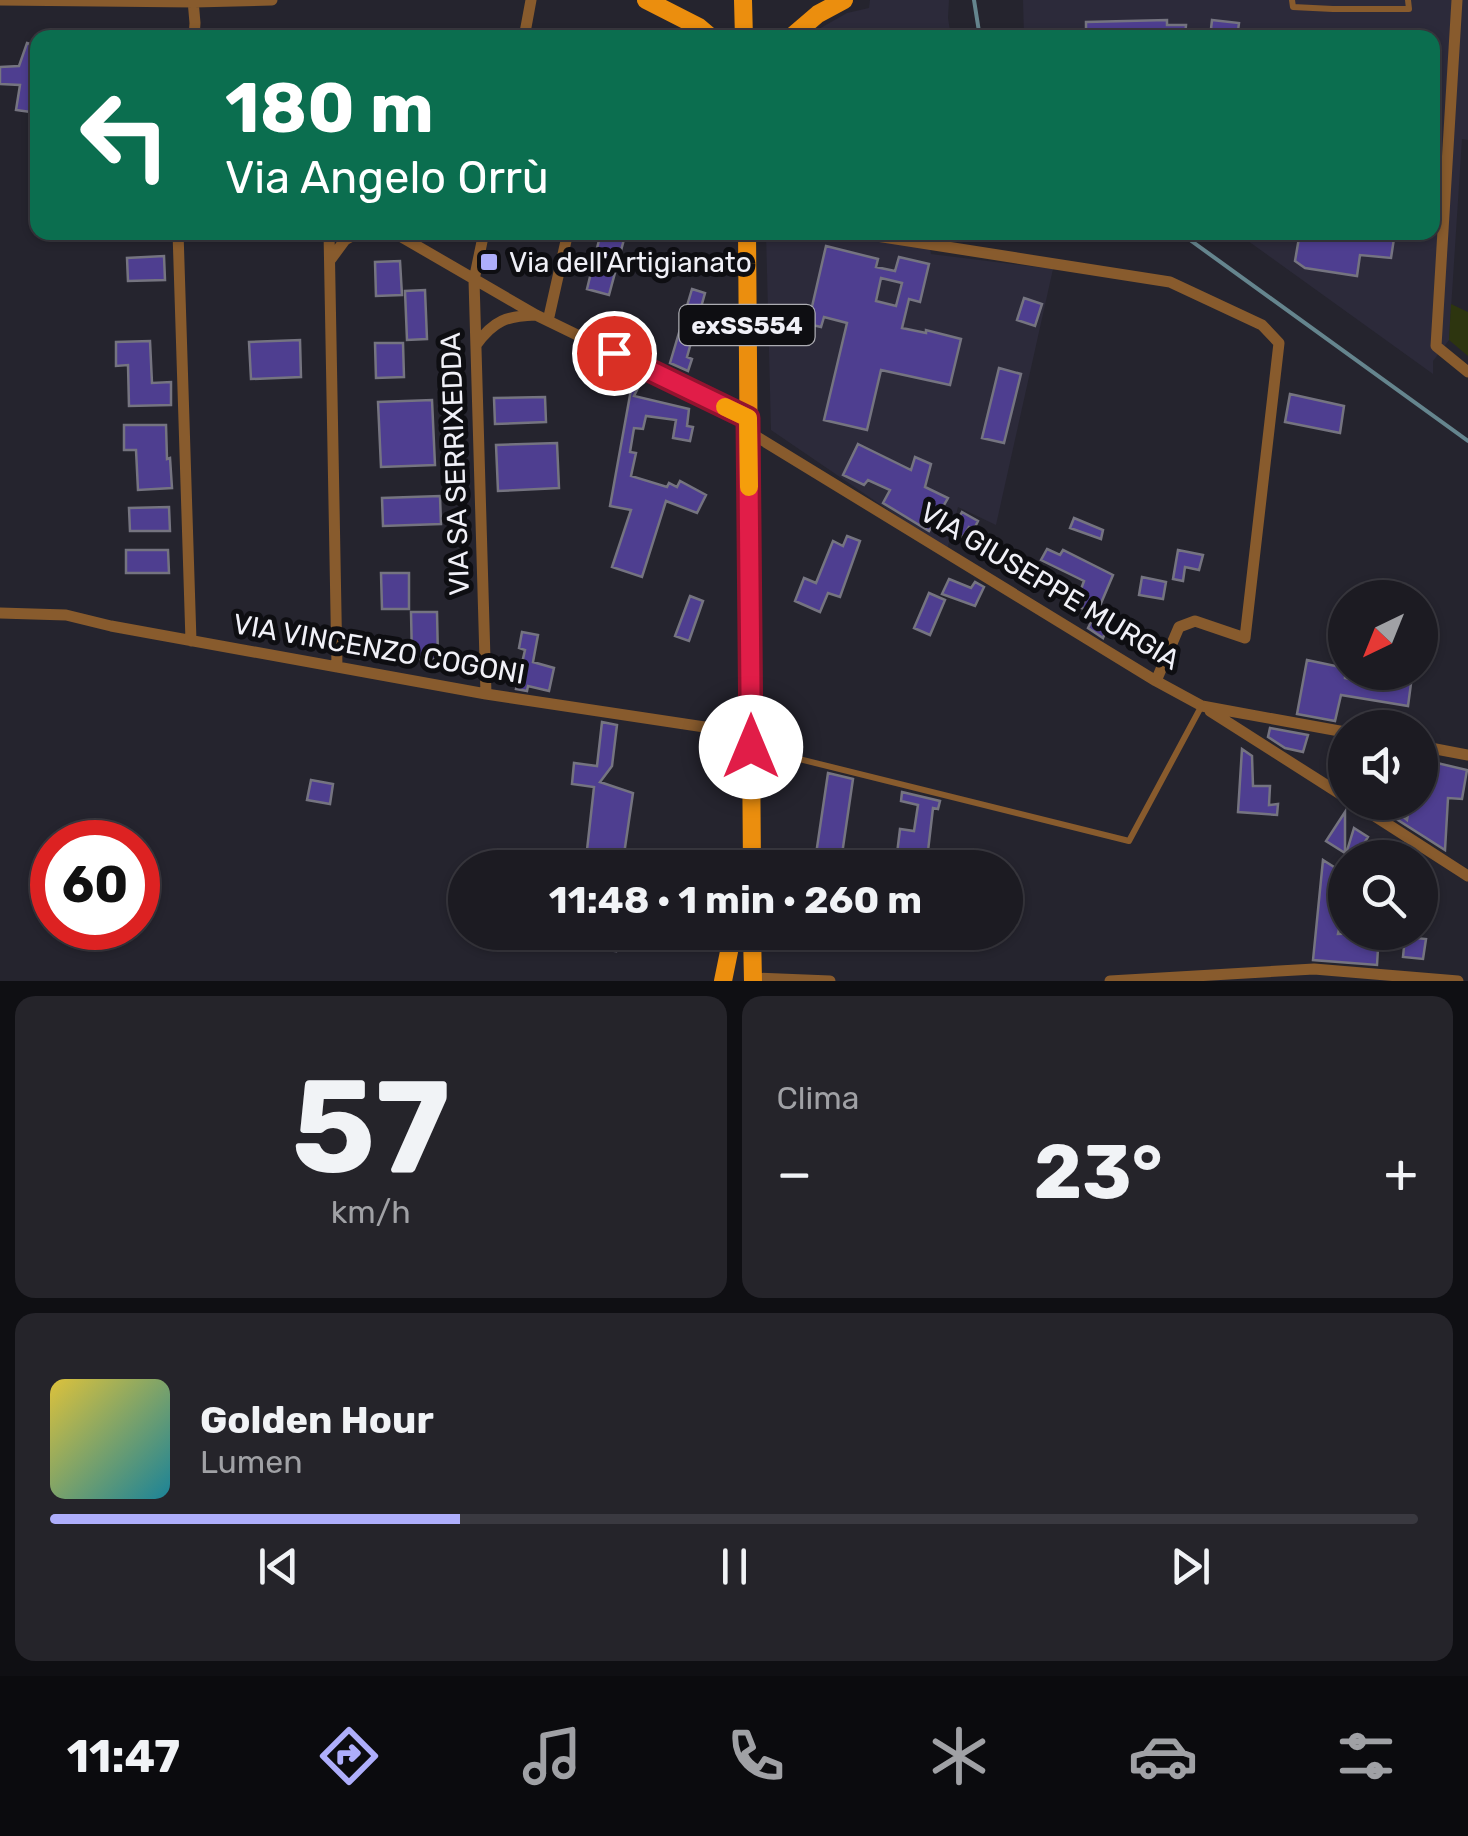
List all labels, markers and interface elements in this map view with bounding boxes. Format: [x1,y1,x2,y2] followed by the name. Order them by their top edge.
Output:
[225,67,434,150] text: 180 m
[60,70,190,200] icon: left
[225,151,549,204] text: Via Angelo Orrù
[509,246,752,279] place label: Via dell'Artigianato
[478,251,500,273] marker: Via dell'Artigianato
[680,305,814,345] road number: exSS554
[572,311,657,396] pin
[587,326,642,381] icon: arrive
[434,332,476,596] street label: VIA SA SERRIXEDDA
[914,495,1186,677] street label: VIA GIUSEPPE MURGIA
[1328,580,1438,690] north arrow
[1328,580,1438,950] map controls
[230,607,528,691] street label: VIA VINCENZO COGONI
[699,695,803,799] position arrow
[1328,710,1438,820] button: sound
[30,820,160,950] speed limit sign: 60
[1328,840,1438,950] button: search
[549,877,922,923] text: 11:48 · 1 min · 260 m
[292,1050,450,1205] text: 57
[777,1079,859,1117] text: Clima
[1033,1128,1163,1217] text: 23°
[777,1141,812,1206] text: −
[1384,1141,1418,1206] text: +
[331,1193,411,1231] text: km/h
[200,1397,434,1443] text: Golden Hour
[200,1443,303,1481] text: Lumen
[251,1539,306,1594] icon: previous
[707,1539,762,1594] icon: pause
[1163,1539,1218,1594] icon: next
[314,1721,384,1791] icon: directions
[517,1721,587,1791] icon: music
[721,1721,791,1791] icon: phone
[924,1721,994,1791] icon: climate
[1128,1721,1198,1791] icon: car
[1331,1721,1401,1791] icon: filters
[67,1730,180,1783] text: 11:47

